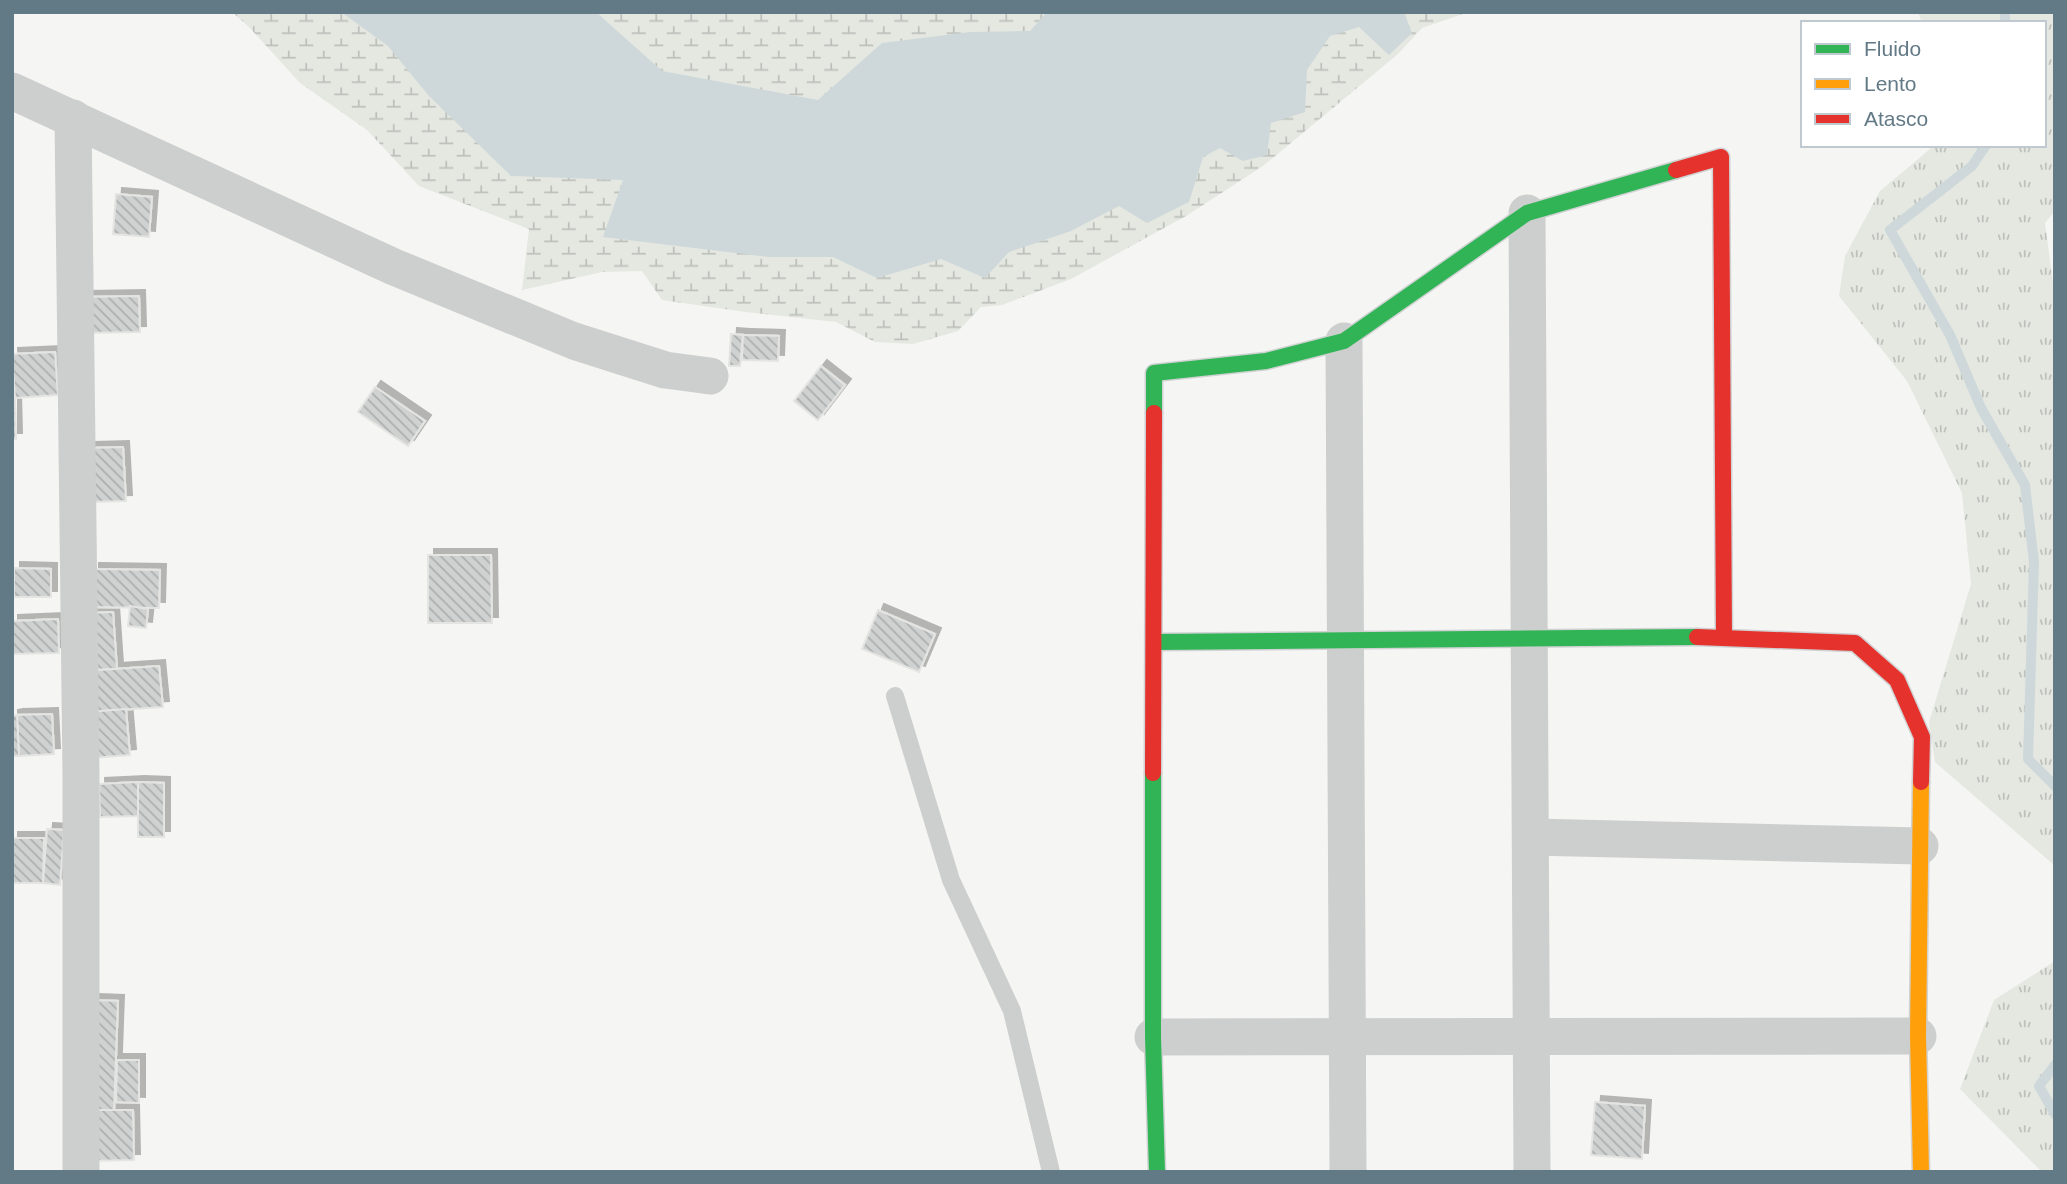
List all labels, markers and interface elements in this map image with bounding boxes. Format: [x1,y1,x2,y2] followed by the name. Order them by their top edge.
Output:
[1801,21,2046,147] legend
[1864,37,1921,60] text: Fluido
[1864,72,1917,95] text: Lento
[1864,107,1928,130] text: Atasco

